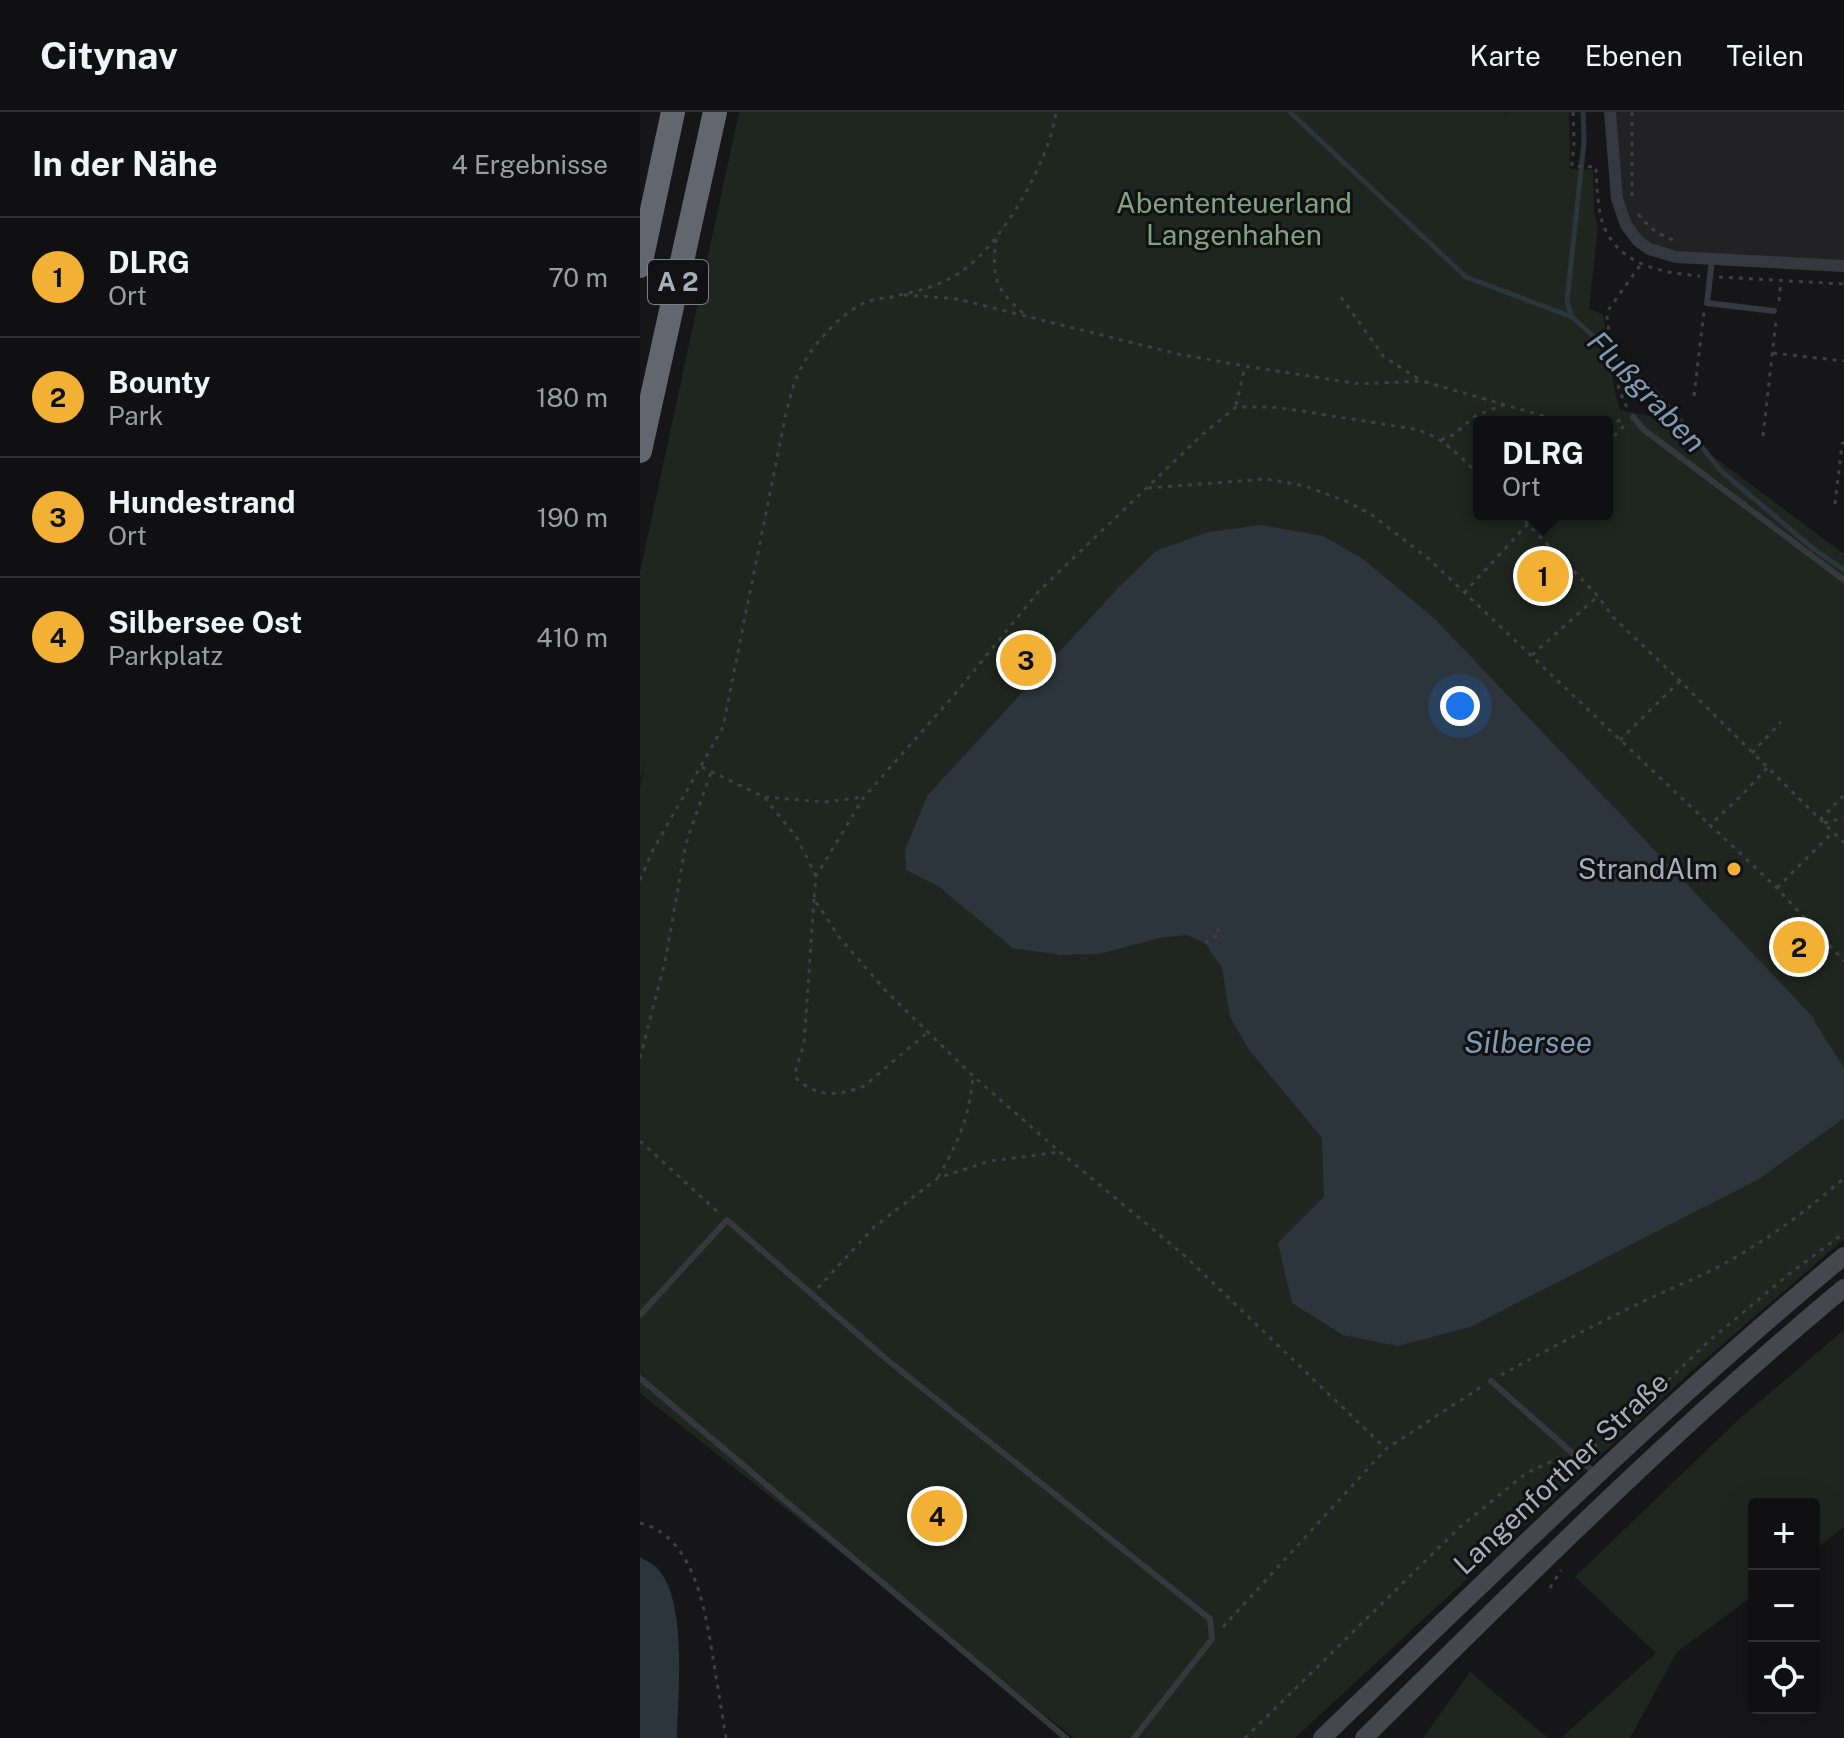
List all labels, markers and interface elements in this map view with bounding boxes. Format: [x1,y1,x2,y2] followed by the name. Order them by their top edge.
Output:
[40,33,178,78] text: Citynav
[1470,39,1541,72] text: Karte
[1585,39,1683,72] text: Ebenen
[1727,39,1804,72] text: Teilen
[32,144,218,184] text: In der Nähe
[451,149,608,180] text: 4 Ergebnisse
[1116,186,1352,251] park label: Abententeuerland Langenhahen
[108,244,190,280] text: DLRG
[648,260,708,304] road number: A 2
[52,262,64,293] text: 1
[548,262,608,293] text: 70 m
[108,280,147,311] text: Ort
[1580,323,1713,459] water label: Flußgraben
[108,364,210,400] text: Bounty
[50,382,66,413] text: 2
[536,382,608,413] text: 180 m
[108,400,163,431] text: Park
[1473,416,1613,520] popup
[1502,435,1584,471] text: DLRG
[1502,471,1541,502] text: Ort
[108,484,296,520] text: Hundestrand
[49,502,67,533] text: 3
[537,502,608,533] text: 190 m
[108,520,147,551] text: Ort
[1517,546,1569,606] pin: 1
[108,604,302,640] text: Silbersee Ost
[49,622,67,653] text: 4
[536,622,608,653] text: 410 m
[1000,630,1052,690] pin: 3
[108,640,223,671] text: Parkplatz
[1440,686,1480,726] your location
[1578,852,1718,885] place label: StrandAlm
[1725,860,1743,878] marker: StrandAlm
[1773,917,1825,977] pin: 2
[1464,1024,1592,1060] water label: Silbersee
[1447,1365,1675,1581] street label: Langenforther Straße
[911,1486,963,1546] pin: 4
[1748,1498,1820,1714] map controls
[1748,1498,1820,1570] button: +
[1748,1570,1820,1642] button: −
[1748,1642,1820,1714] button: locate

